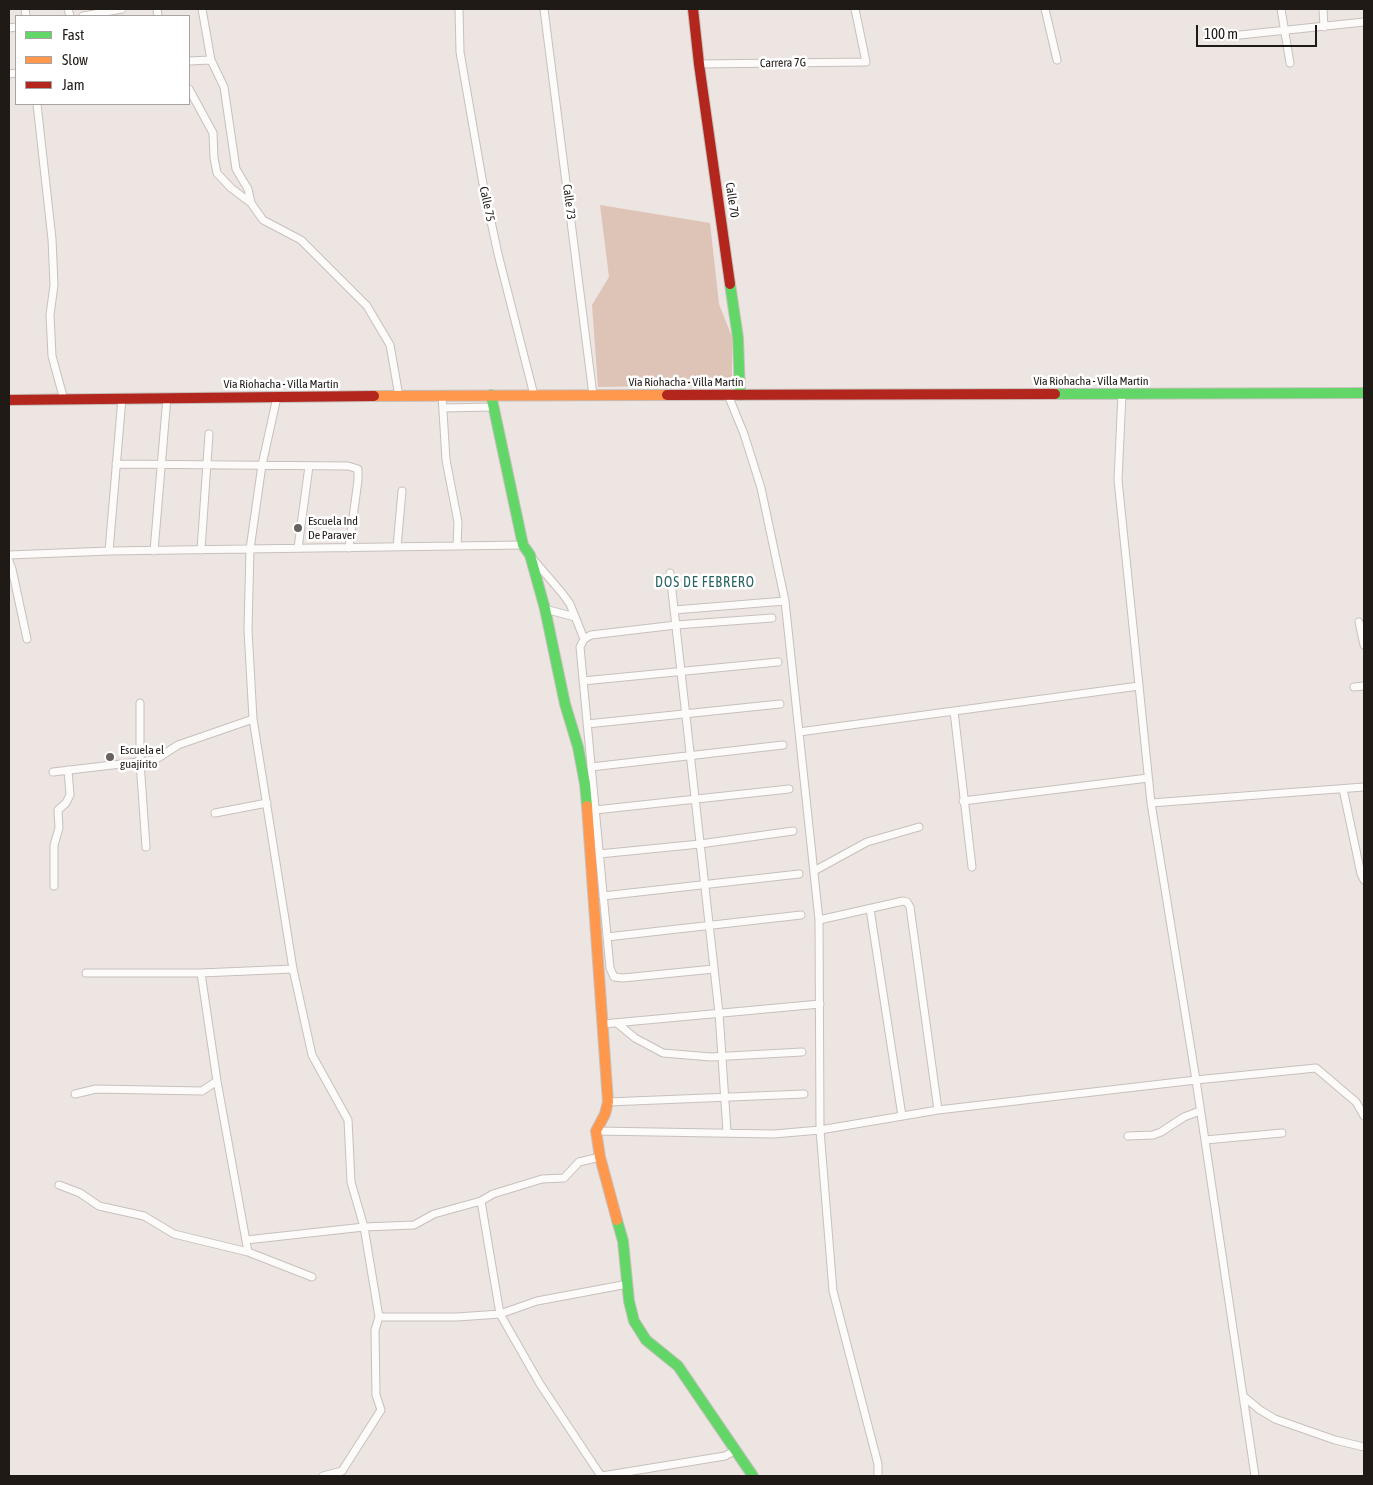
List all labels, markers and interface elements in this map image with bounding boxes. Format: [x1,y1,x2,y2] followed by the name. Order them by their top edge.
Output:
[15,15,190,105] legend
[1198,15,1319,47] scale bar
[1204,25,1238,42] text: 100 m
[62,26,84,43] text: Fast
[62,51,88,68] text: Slow
[760,55,806,71] street label: Carrera 7G
[62,76,85,93] text: Jam
[722,181,742,219] street label: Calle 70
[560,183,578,221] street label: Calle 73
[476,185,498,223] street label: Calle 75
[1033,374,1149,388] street label: Vía Riohacha - Villa Martín
[628,375,744,389] street label: Vía Riohacha - Villa Martín
[223,377,339,391] street label: Vía Riohacha - Villa Martín
[308,514,358,542] place label: Escuela Ind De Paraver
[292,522,304,534] marker: Escuela Ind De Paraver
[653,575,757,591] district label: DOS DE FEBRERO
[120,743,164,771] place label: Escuela el guajirito
[104,751,116,763] marker: Escuela el guajirito

